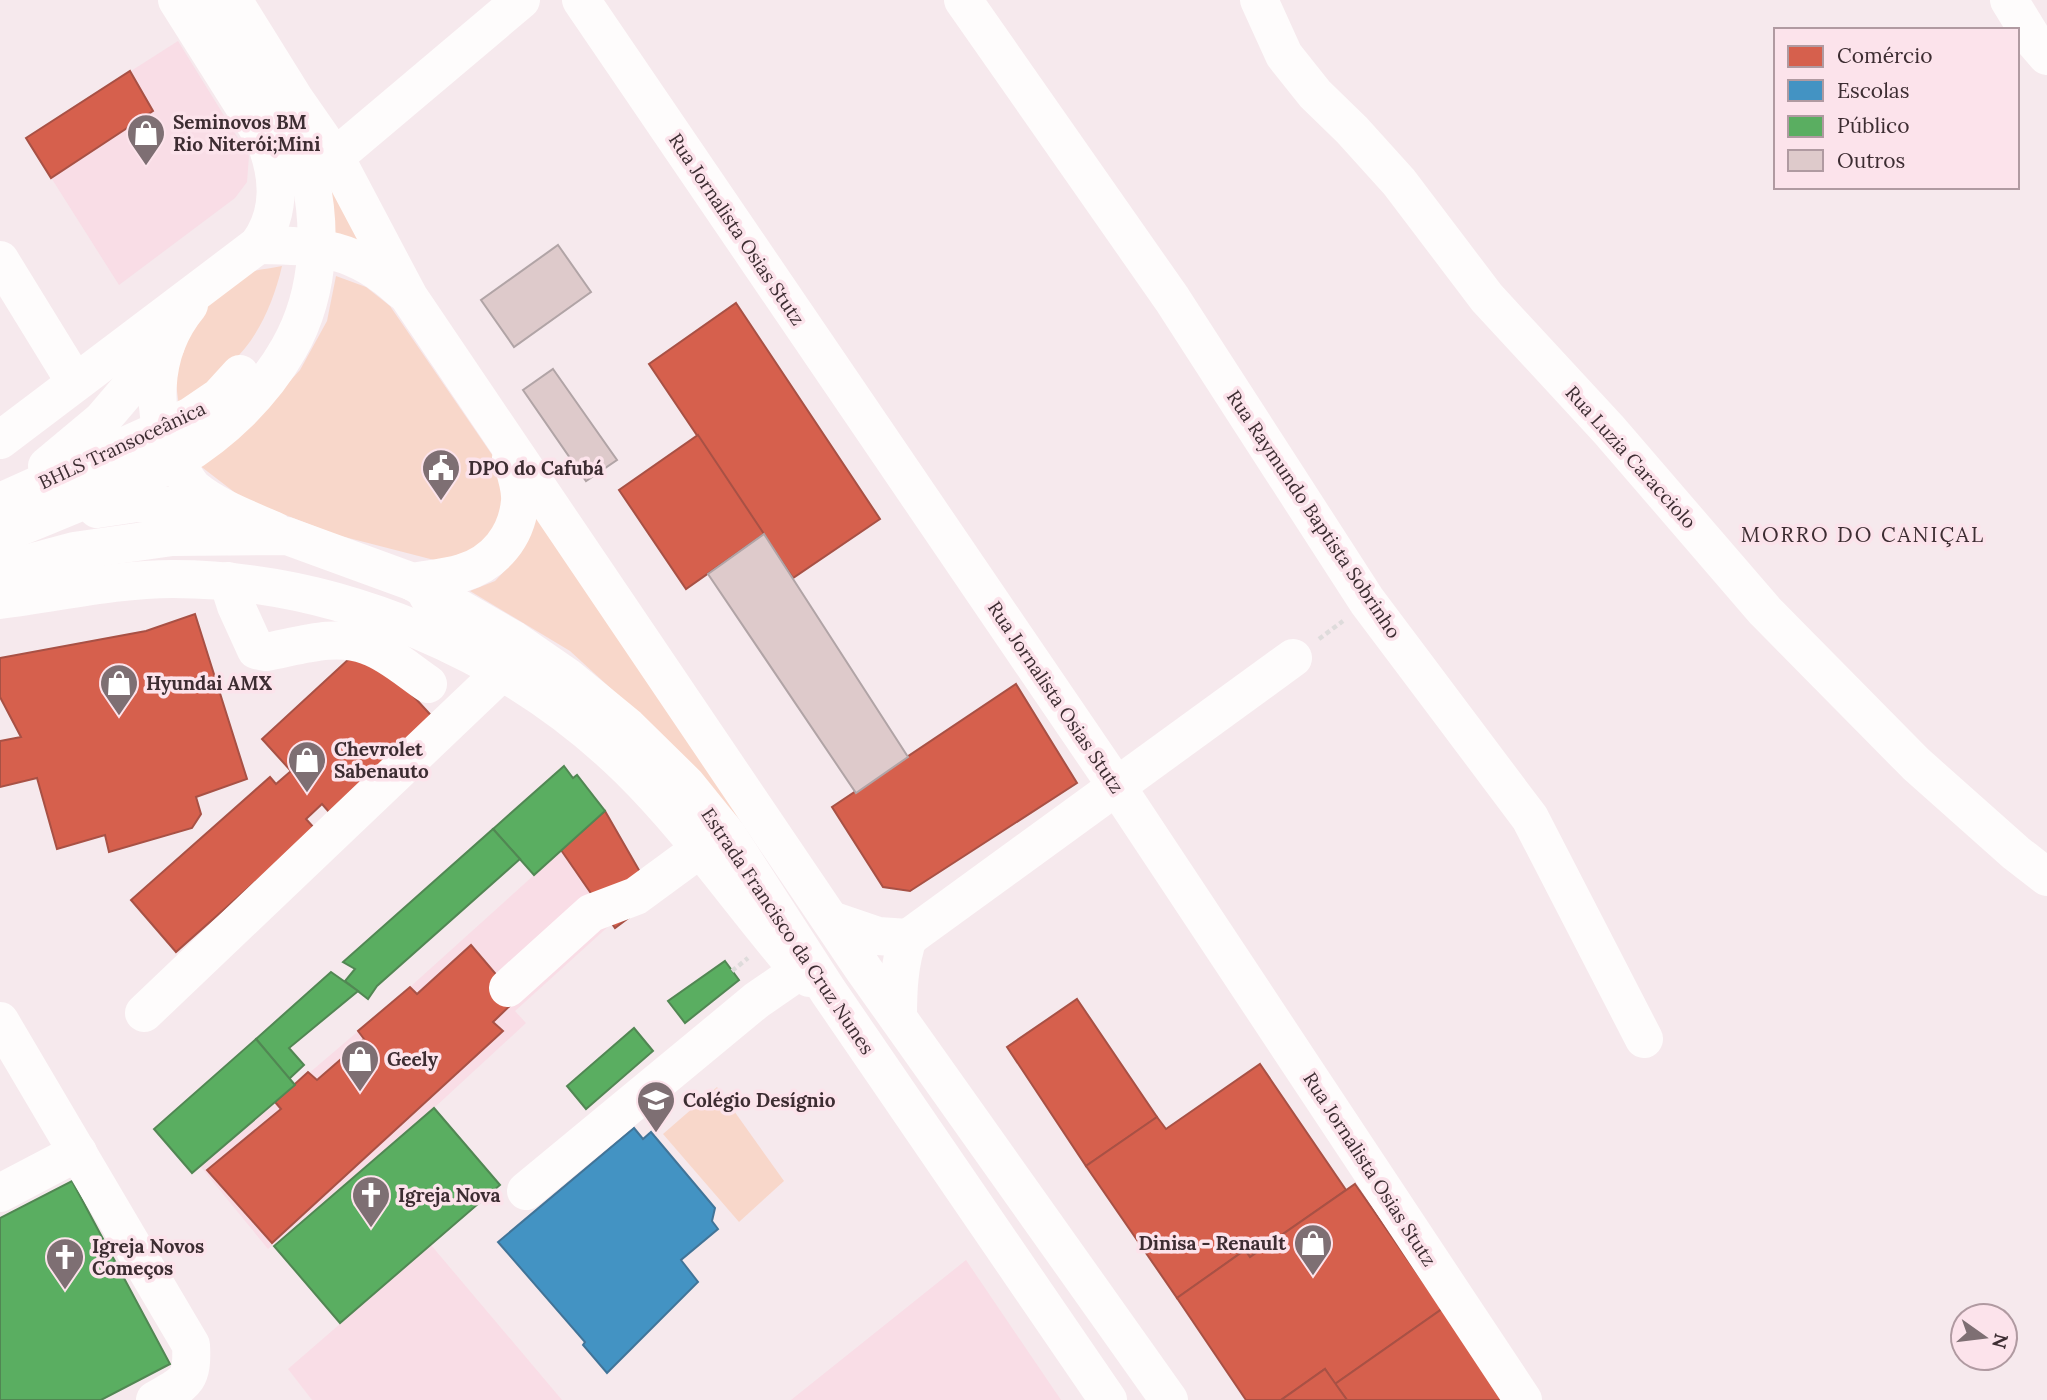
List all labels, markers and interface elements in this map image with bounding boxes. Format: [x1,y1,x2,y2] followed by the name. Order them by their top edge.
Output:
[1774,28,2019,189] legend
[1837,42,1932,69] text: Comércio
[1837,77,1909,104] text: Escolas
[173,110,320,156] place label: Seminovos BM Rio Niterói;Mini
[125,112,167,167] shop icon: Seminovos BM Rio Niterói;Mini
[1837,112,1909,139] text: Público
[664,128,810,330] street label: Rua Jornalista Osias Stutz
[1837,147,1905,174] text: Outros
[1560,381,1702,533] street label: Rua Luzia Caracciolo
[1222,385,1406,643] street label: Rua Raymundo Baptista Sobrinho
[35,396,209,494] street label: BHLS Transoceânica
[420,447,462,502] public building icon: DPO do Cafubá
[468,456,604,480] place label: DPO do Cafubá
[1741,521,1985,548] district label: MORRO DO CANIÇAL
[983,596,1129,798] street label: Rua Jornalista Osias Stutz
[98,662,140,717] shop icon: Hyundai AMX
[146,671,273,695] place label: Hyundai AMX
[334,737,429,783] place label: Chevrolet Sabenauto
[286,739,328,794] shop icon: Chevrolet Sabenauto
[696,803,880,1059] street label: Estrada Francisco da Cruz Nunes
[339,1038,381,1093] shop icon: Geely
[387,1047,439,1071] place label: Geely
[1298,1067,1442,1271] street label: Rua Jornalista Osias Stutz
[635,1079,677,1134] school or university icon: Colégio Desígnio
[683,1088,836,1112] place label: Colégio Desígnio
[350,1174,392,1229] church icon: Igreja Nova
[398,1183,500,1207] place label: Igreja Nova
[1292,1222,1334,1277] shop icon: Dinisa - Renault
[1138,1231,1287,1255] place label: Dinisa - Renault
[92,1234,204,1280] place label: Igreja Novos Começos
[44,1236,86,1291] church icon: Igreja Novos Começos
[1949,1302,2019,1372] north arrow
[1987,1331,2014,1351] text: N

